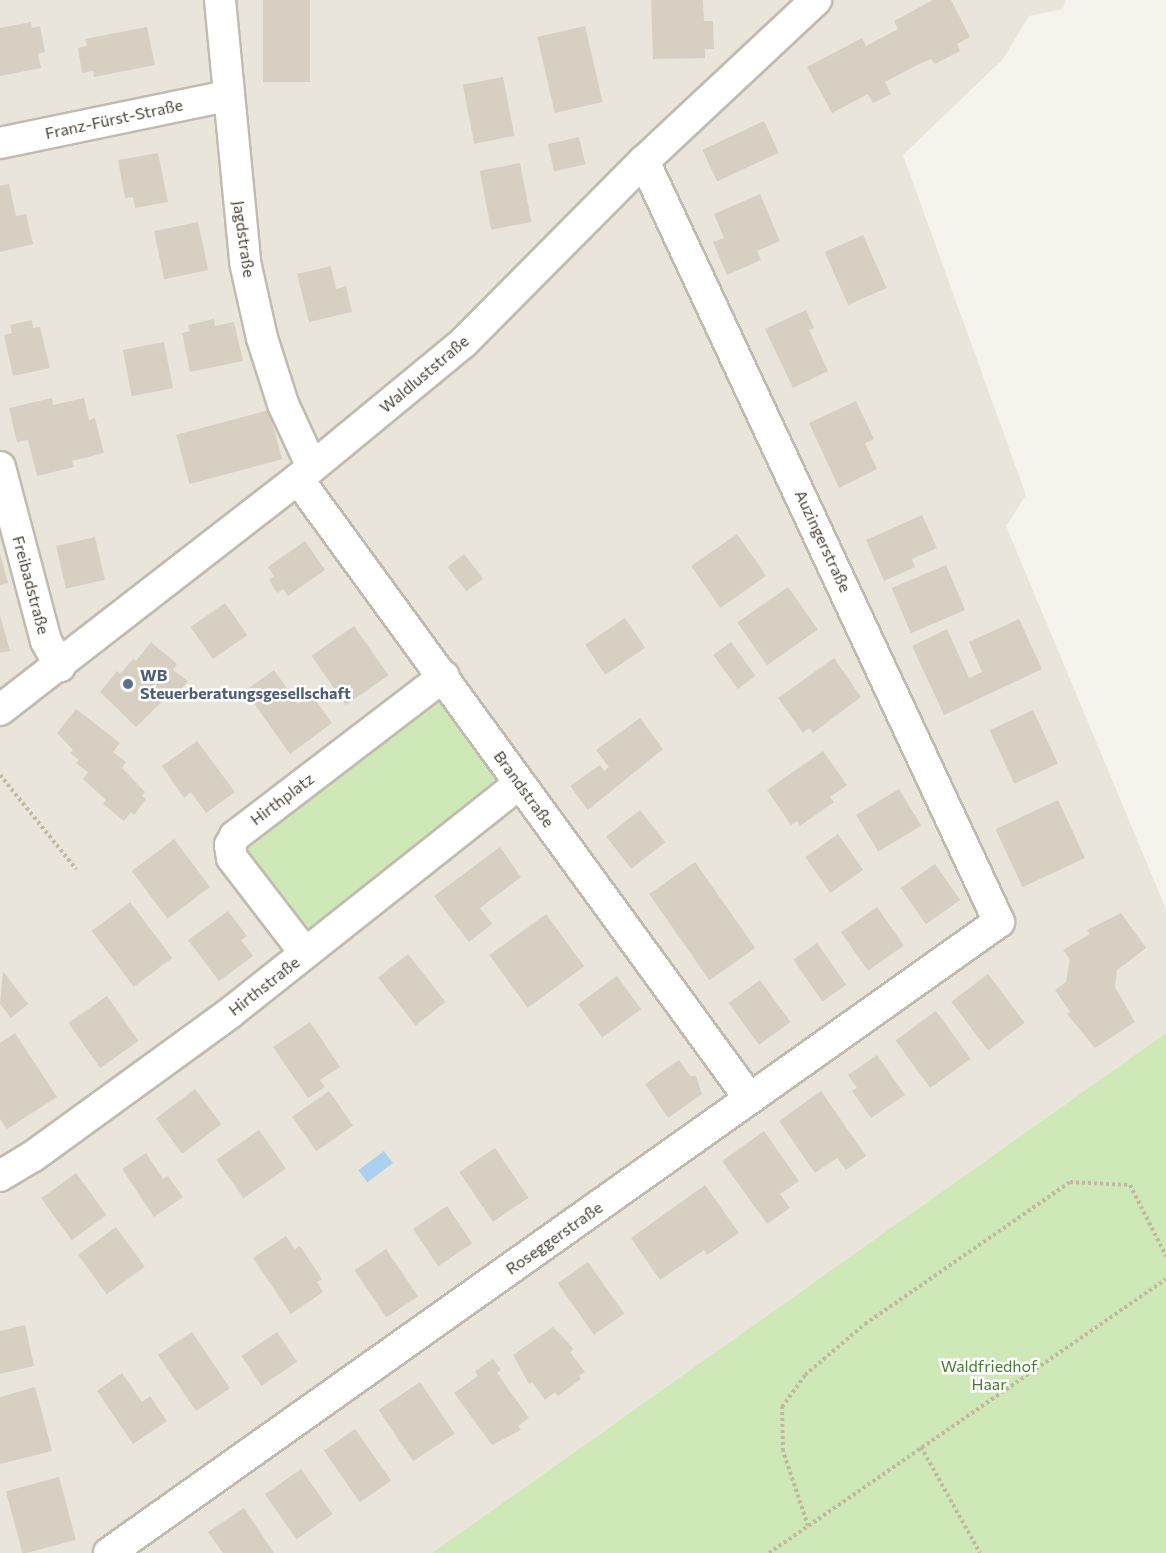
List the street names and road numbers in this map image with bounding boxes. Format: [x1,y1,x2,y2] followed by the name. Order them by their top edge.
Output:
[43,95,185,143] street label: Franz-Fürst-Straße
[229,199,259,279] street label: Jagdstraße
[376,331,472,417] street label: Waldluststraße
[791,487,855,595] street label: Auzingerstraße
[9,534,53,636] street label: Freibadstraße
[490,747,558,831] street label: Brandstraße
[246,769,318,829] street label: Hirthplatz
[225,952,303,1020] street label: Hirthstraße
[502,1198,606,1278] street label: Roseggerstraße

